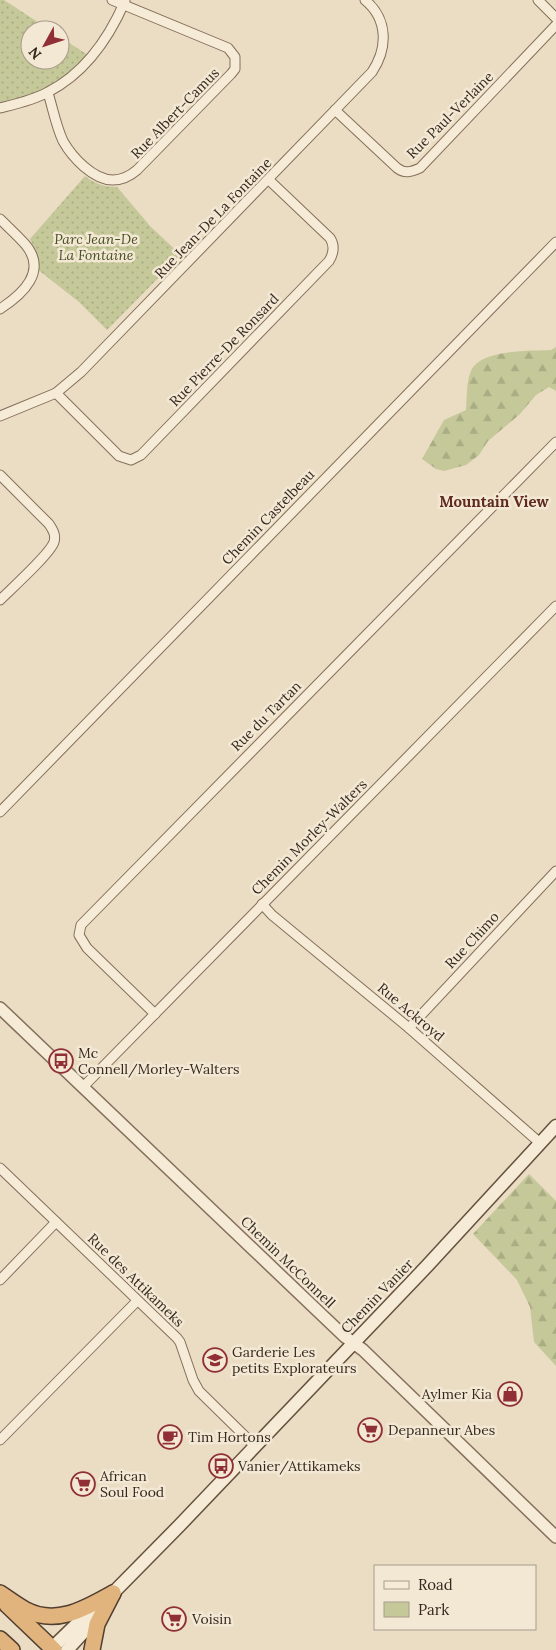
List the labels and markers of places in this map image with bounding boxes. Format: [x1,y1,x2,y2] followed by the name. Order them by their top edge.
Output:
[78,1044,240,1078] place label: Mc Connell/Morley-Walters
[48,1048,74,1074] bus stop icon: Mc Connell/Morley-Walters
[232,1343,357,1377] place label: Garderie Les petits Explorateurs
[202,1347,228,1373] school or university icon: Garderie Les petits Explorateurs
[497,1381,523,1407] shop icon: Aylmer Kia
[421,1385,492,1403] place label: Aylmer Kia
[357,1417,383,1443] supermarket icon: Depanneur Abes
[388,1421,495,1439] place label: Depanneur Abes
[157,1424,183,1450] cafe icon: Tim Hortons
[188,1428,271,1446] place label: Tim Hortons
[208,1453,234,1479] bus stop icon: Vanier/Attikameks
[237,1457,361,1475] place label: Vanier/Attikameks
[99,1467,164,1501] place label: African Soul Food
[70,1471,96,1497] supermarket icon: African Soul Food
[161,1606,187,1632] supermarket icon: Voisin
[191,1610,232,1628] place label: Voisin

